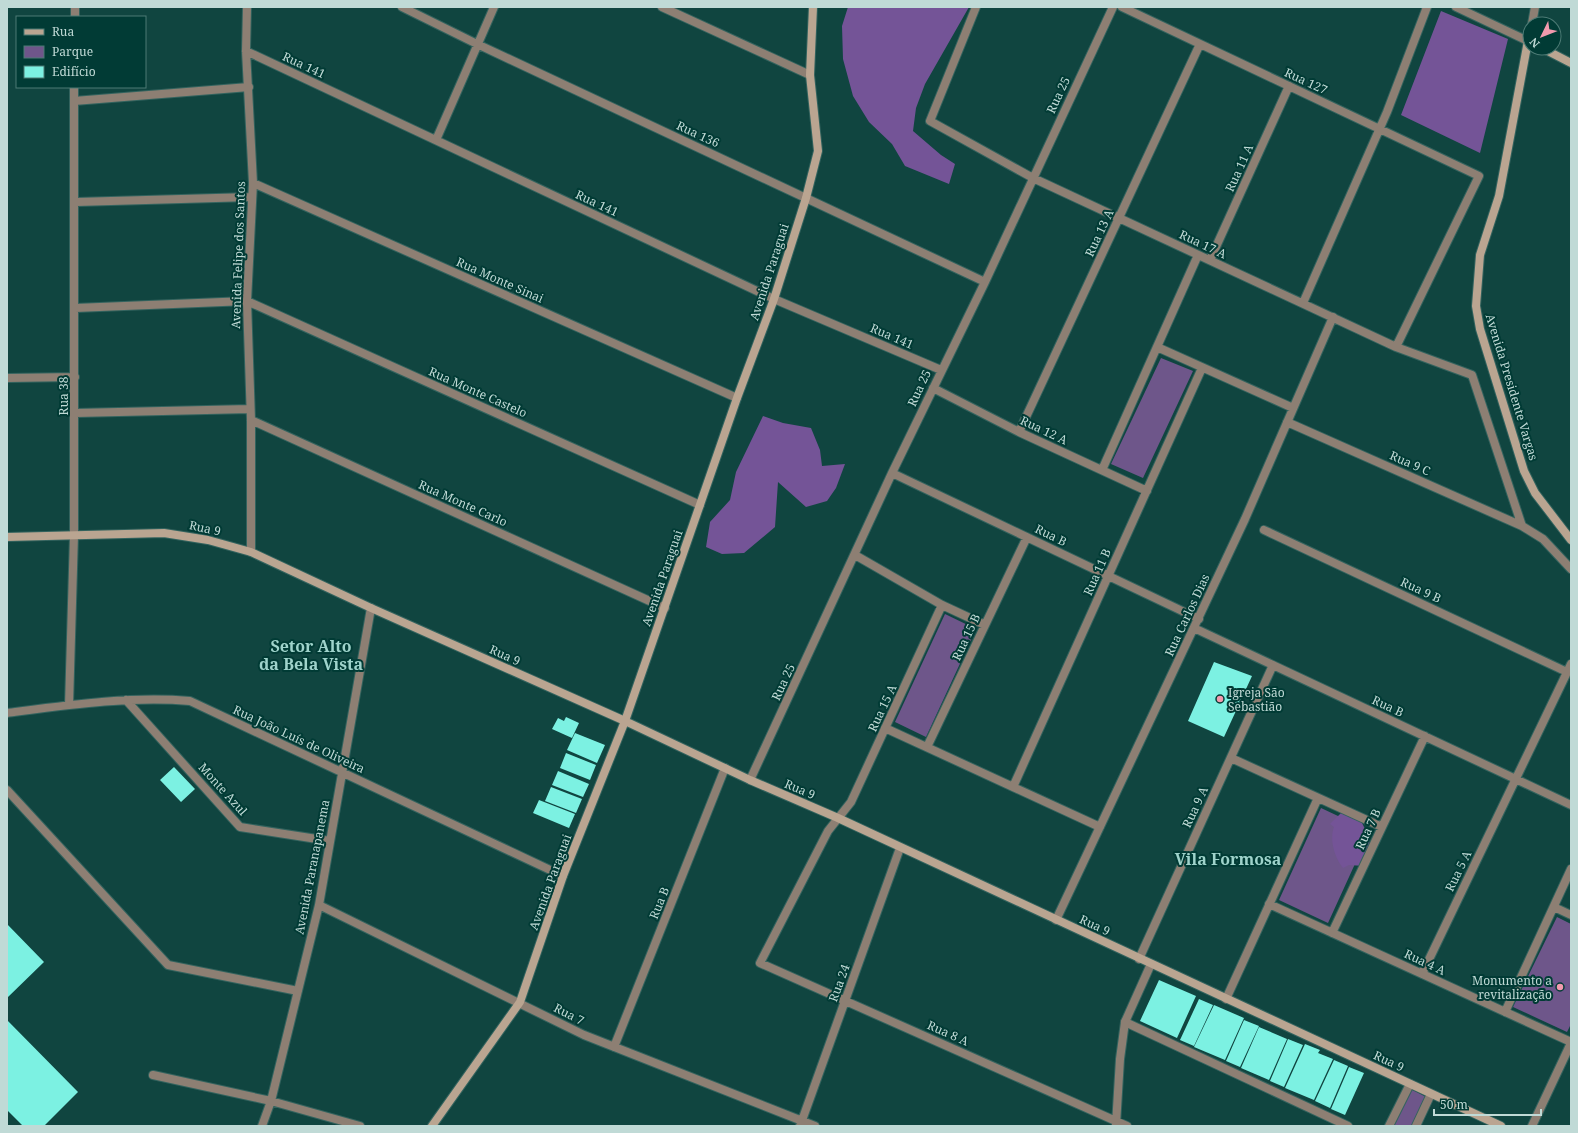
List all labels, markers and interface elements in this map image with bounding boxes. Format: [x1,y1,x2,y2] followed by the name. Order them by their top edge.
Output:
[16,16,146,88] legend
[1522,16,1562,56] north arrow
[52,23,74,40] text: Rua
[1526,35,1543,51] text: N
[52,43,93,60] text: Parque
[280,48,328,82] street label: Rua 141
[52,63,96,80] text: Edifício
[1282,64,1330,98] street label: Rua 127
[1042,74,1074,116] street label: Rua 25
[674,117,722,151] street label: Rua 136
[1221,141,1257,194] street label: Rua 11 A
[227,181,249,329] street label: Avenida Felipe dos Santos
[573,186,621,220] street label: Rua 141
[1081,206,1118,259] street label: Rua 13 A
[745,221,793,323] street label: Avenida Paraguai
[1177,226,1230,263] street label: Rua 17 A
[454,253,546,307] street label: Rua Monte Sinai
[1482,312,1542,462] street label: Avenida Presidente Vargas
[868,319,916,353] street label: Rua 141
[426,363,530,421] street label: Rua Monte Castelo
[903,367,935,409] street label: Rua 25
[55,376,72,415] street label: Rua 38
[1018,412,1071,449] street label: Rua 12 A
[1387,447,1433,479] street label: Rua 9 C
[416,476,510,530] street label: Rua Monte Carlo
[188,516,222,540] street label: Rua 9
[1032,520,1070,550] street label: Rua B
[638,527,686,628] street label: Avenida Paraguai
[1079,546,1115,598] street label: Rua 11 B
[1160,571,1214,659] street label: Rua Carlos Dias
[1398,573,1444,607] street label: Rua 9 B
[948,611,984,663] street label: Rua 15 B
[259,635,363,675] district label: Setor Alto da Bela Vista
[487,641,523,669] street label: Rua 9
[767,661,799,703] street label: Rua 25
[864,681,901,734] street label: Rua 15 A
[1228,684,1285,715] place label: Igreja São Sebastião
[1369,691,1407,721] street label: Rua B
[1215,694,1225,704] marker: Igreja São Sebastião
[230,701,368,777] street label: Rua João Luís de Oliveira
[195,759,251,819] street label: Monte Azul
[782,775,818,803] street label: Rua 9
[1178,783,1212,830] street label: Rua 9 A
[291,798,333,936] street label: Avenida Paranapanema
[1351,806,1385,852] street label: Rua 7 B
[525,832,575,932] street label: Avenida Paraguai
[1441,847,1475,894] street label: Rua 5 A
[1175,848,1282,870] district label: Vila Formosa
[645,884,673,922] street label: Rua B
[1077,911,1113,939] street label: Rua 9
[1402,945,1449,979] street label: Rua 4 A
[824,962,854,1004] street label: Rua 24
[1472,972,1552,1003] place label: Monumento a revitalização
[1555,982,1565,992] marker: Monumento a revitalização
[551,999,587,1029] street label: Rua 7
[925,1016,972,1050] street label: Rua 8 A
[1371,1047,1407,1075] street label: Rua 9
[1434,1091,1541,1117] scale bar
[1440,1096,1468,1113] text: 50 m

